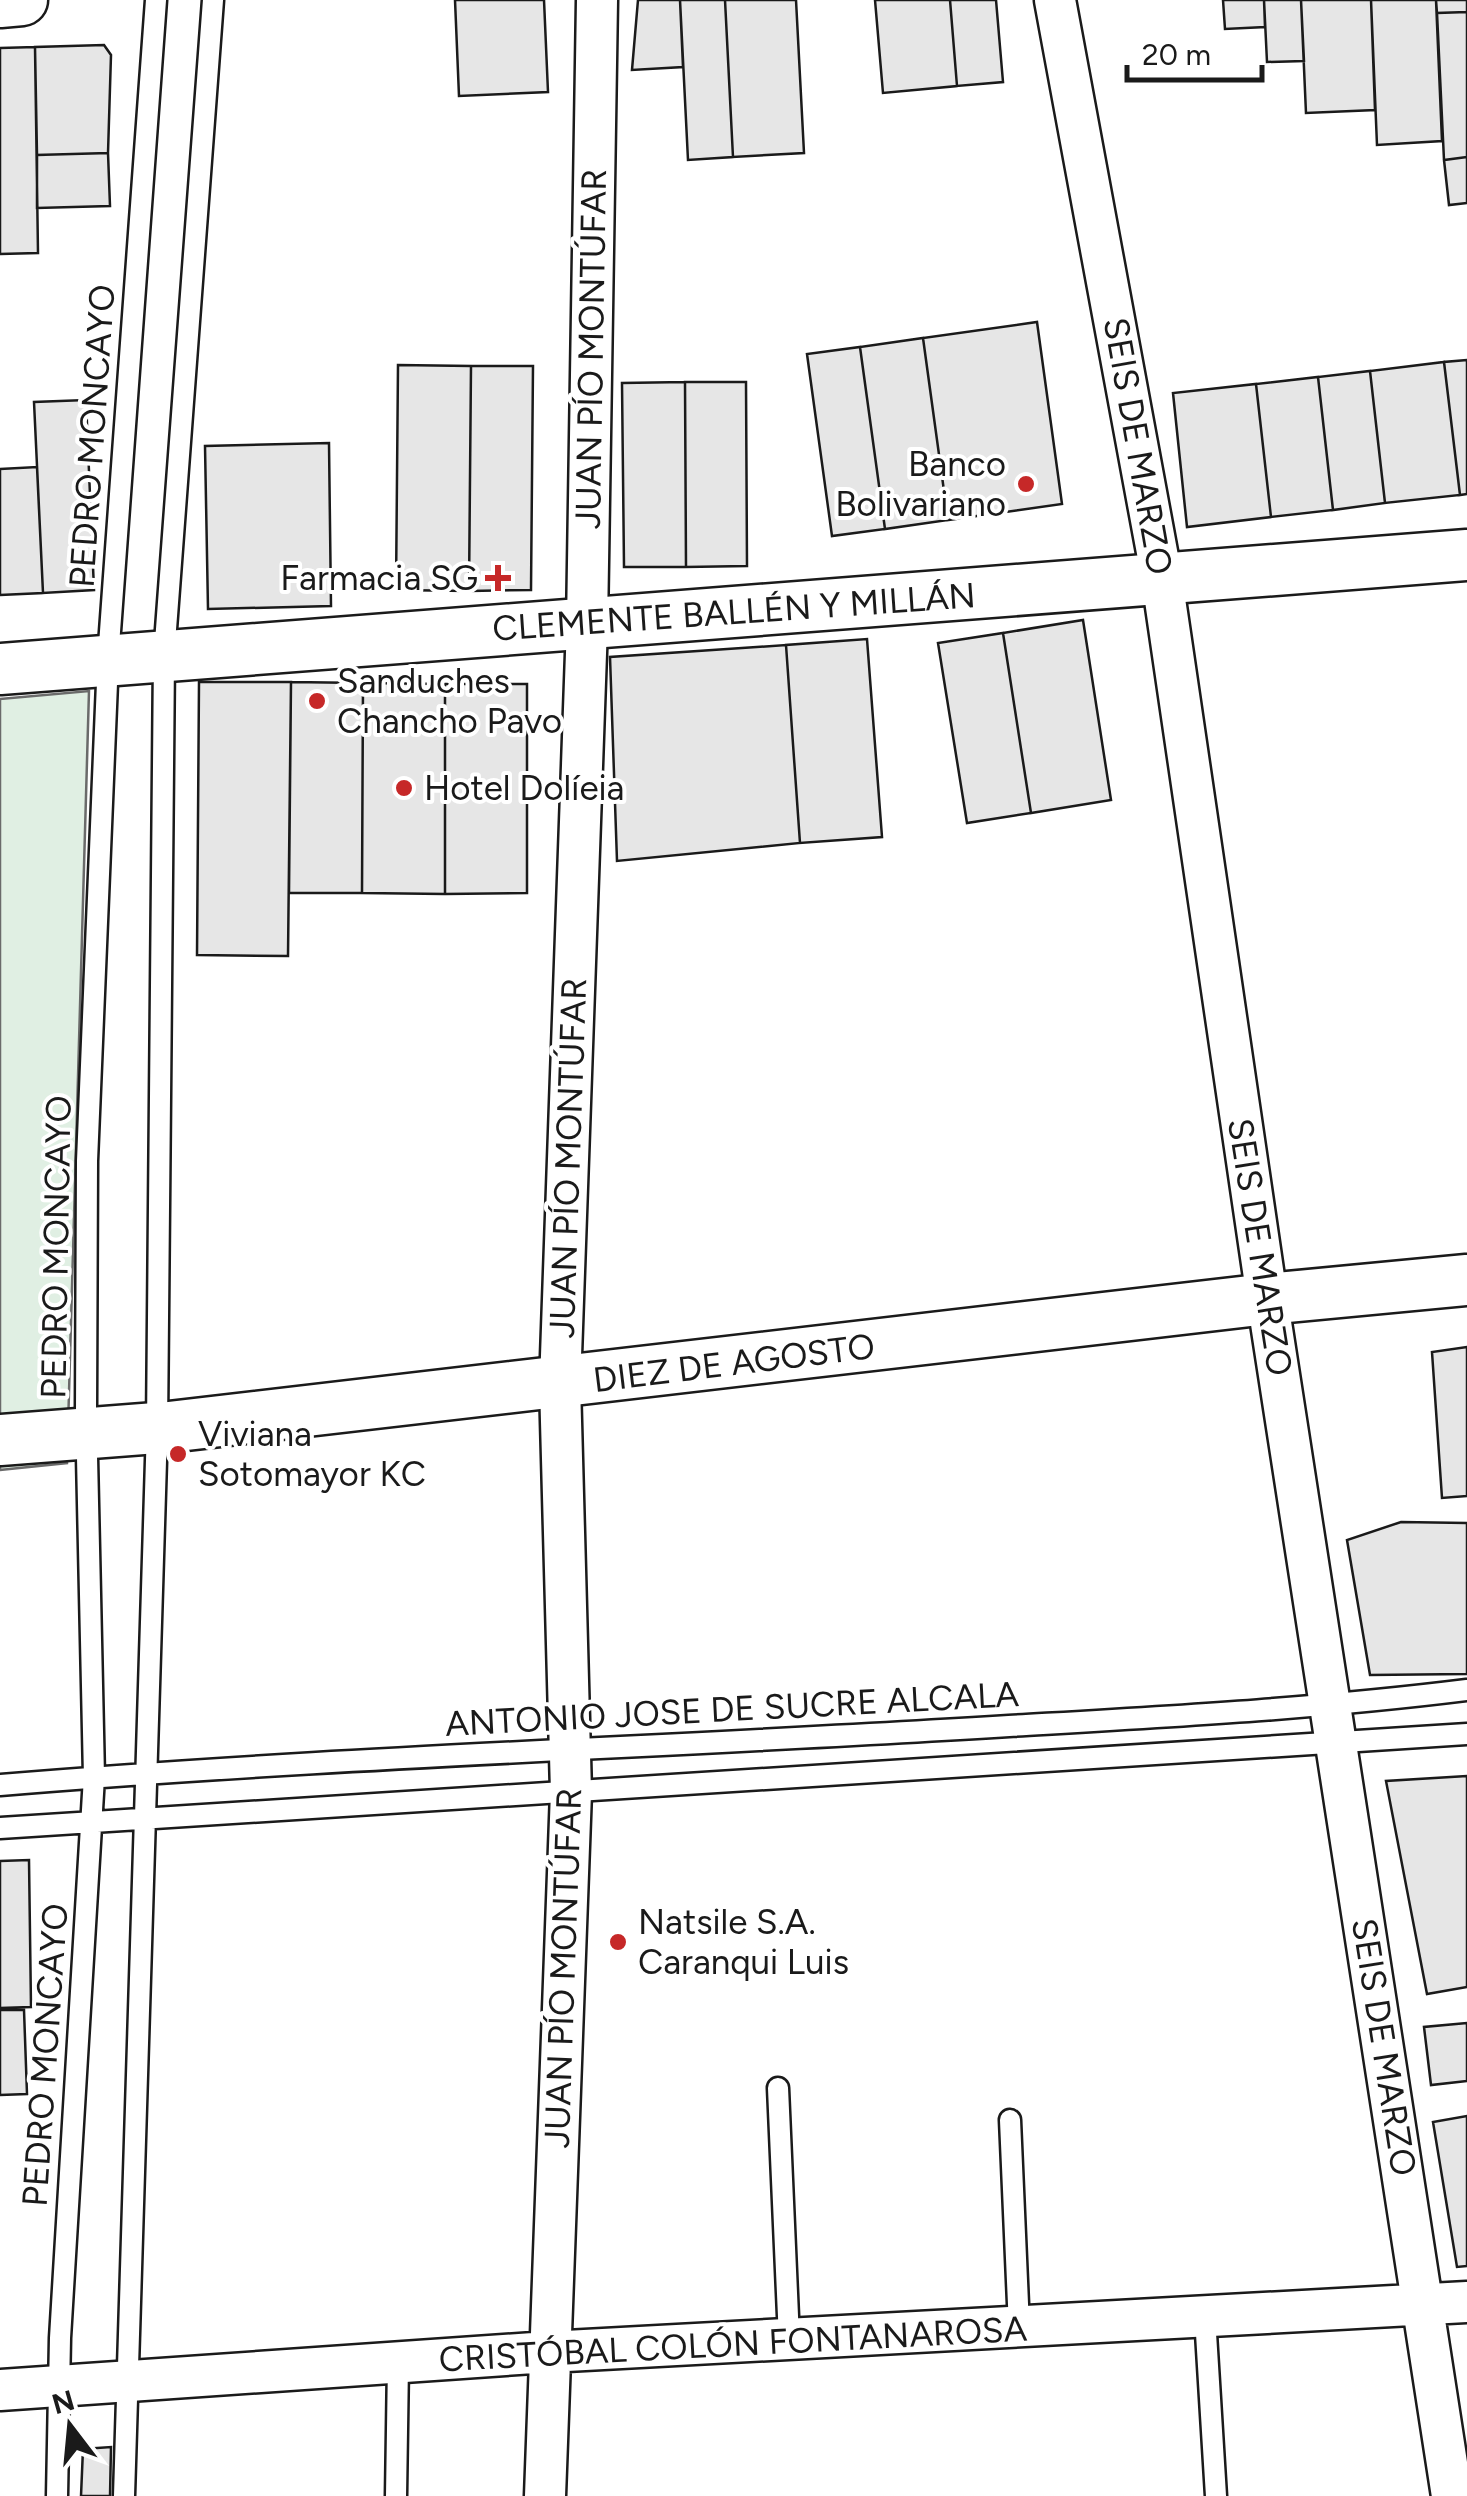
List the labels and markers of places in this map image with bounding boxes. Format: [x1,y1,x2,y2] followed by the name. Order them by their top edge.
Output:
[835,443,1006,525] place label: Banco Bolivariano
[1015,473,1037,495] marker: Banco Bolivariano
[280,557,478,599] place label: Farmacia SG
[487,567,509,589] marker: Farmacia SG
[337,660,562,742] place label: Sanduches Chancho Pavo
[306,690,328,712] marker: Sanduches Chancho Pavo
[424,767,624,809] place label: Hotel Dolíeia
[393,777,415,799] marker: Hotel Dolíeia
[198,1413,426,1495] place label: Viviana Sotomayor KC
[167,1443,189,1465] marker: Viviana Sotomayor KC
[638,1901,849,1983] place label: Natsile S.A. Caranqui Luis
[607,1931,629,1953] marker: Natsile S.A. Caranqui Luis

